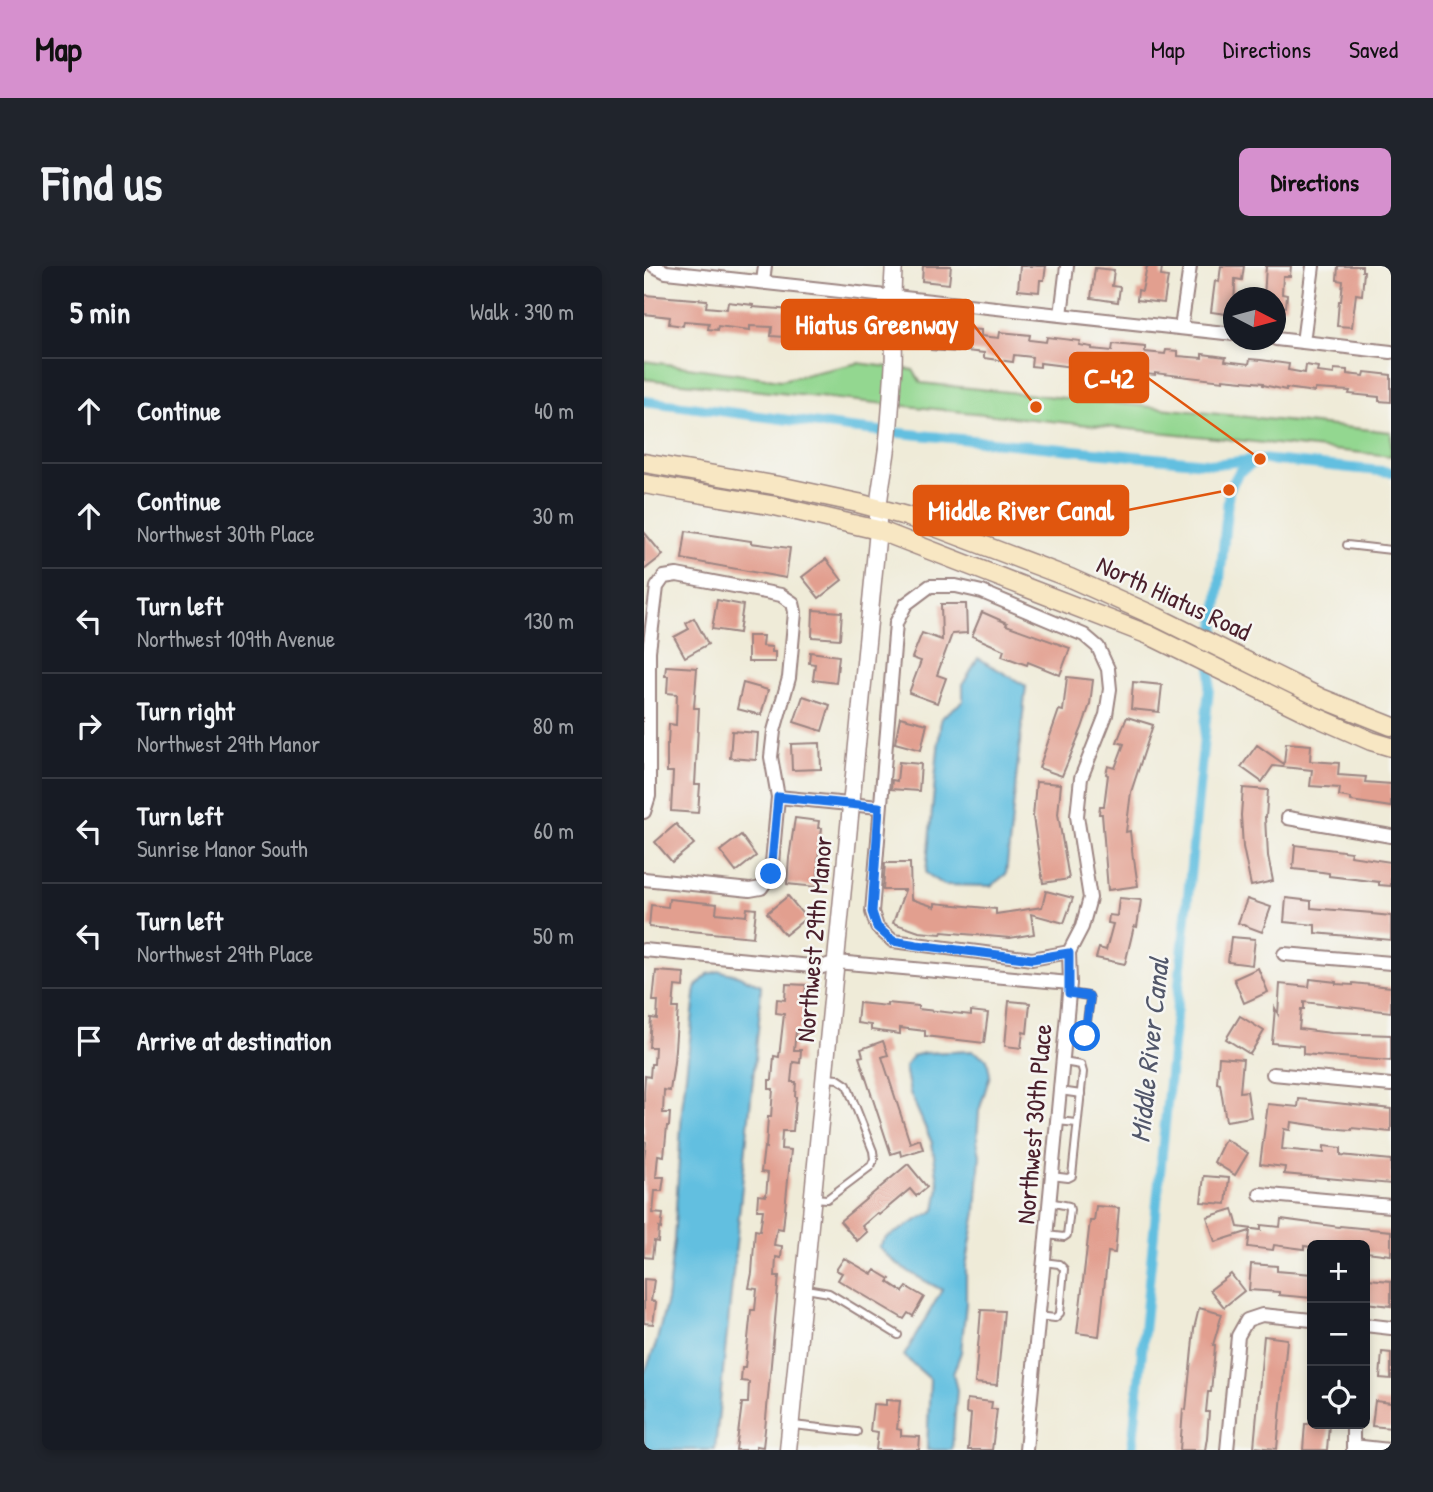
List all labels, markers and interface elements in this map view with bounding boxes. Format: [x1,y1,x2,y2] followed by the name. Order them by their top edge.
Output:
[35,27,82,71] text: Map
[1151,33,1185,65] text: Map
[1223,33,1311,65] text: Directions
[1349,33,1398,65] text: Saved
[1239,148,1391,216] button: Directions
[42,149,162,215] text: Find us
[1223,287,1286,350] north arrow
[70,292,130,332] text: 5 min
[470,296,574,327] text: Walk · 390 m
[782,300,973,349] callout: Hiatus Greenway
[795,305,959,344] text: Hiatus Greenway
[1070,353,1148,402] callout: C-42
[1084,359,1135,397] text: C-42
[70,392,108,430] icon: ahead
[137,393,221,428] text: Continue
[534,395,574,426] text: 40 m
[137,483,221,518] text: Continue
[914,486,1128,535] callout: Middle River Canal
[928,491,1114,529] text: Middle River Canal
[70,497,108,535] icon: ahead
[532,500,574,531] text: 30 m
[137,518,315,549] text: Northwest 30th Place
[1091,547,1257,649] street label: North Hiatus Road
[137,588,223,623] text: Turn left
[70,602,108,640] icon: left
[524,605,574,636] text: 130 m
[137,623,335,654] text: Northwest 109th Avenue
[137,693,235,728] text: Turn right
[70,707,108,745] icon: right
[533,710,574,741] text: 80 m
[137,728,320,759] text: Northwest 29th Manor
[137,798,223,833] text: Turn left
[70,812,108,850] icon: left
[534,815,574,846] text: 60 m
[137,833,308,864] text: Sunrise Manor South
[787,834,840,1044] street label: Northwest 29th Manor
[755,858,786,889] route end
[137,903,223,938] text: Turn left
[70,917,108,955] icon: left
[533,920,574,951] text: 50 m
[137,938,313,969] text: Northwest 29th Place
[1120,954,1178,1144] water label: Middle River Canal
[1069,1020,1100,1051] route start
[70,1022,108,1060] icon: arrive
[1007,1022,1060,1225] street label: Northwest 30th Place
[137,1023,332,1058] text: Arrive at destination
[1307,1240,1370,1429] map controls
[1307,1240,1370,1303] button: +
[1307,1303,1370,1366] button: −
[1307,1366,1370,1429] button: locate

